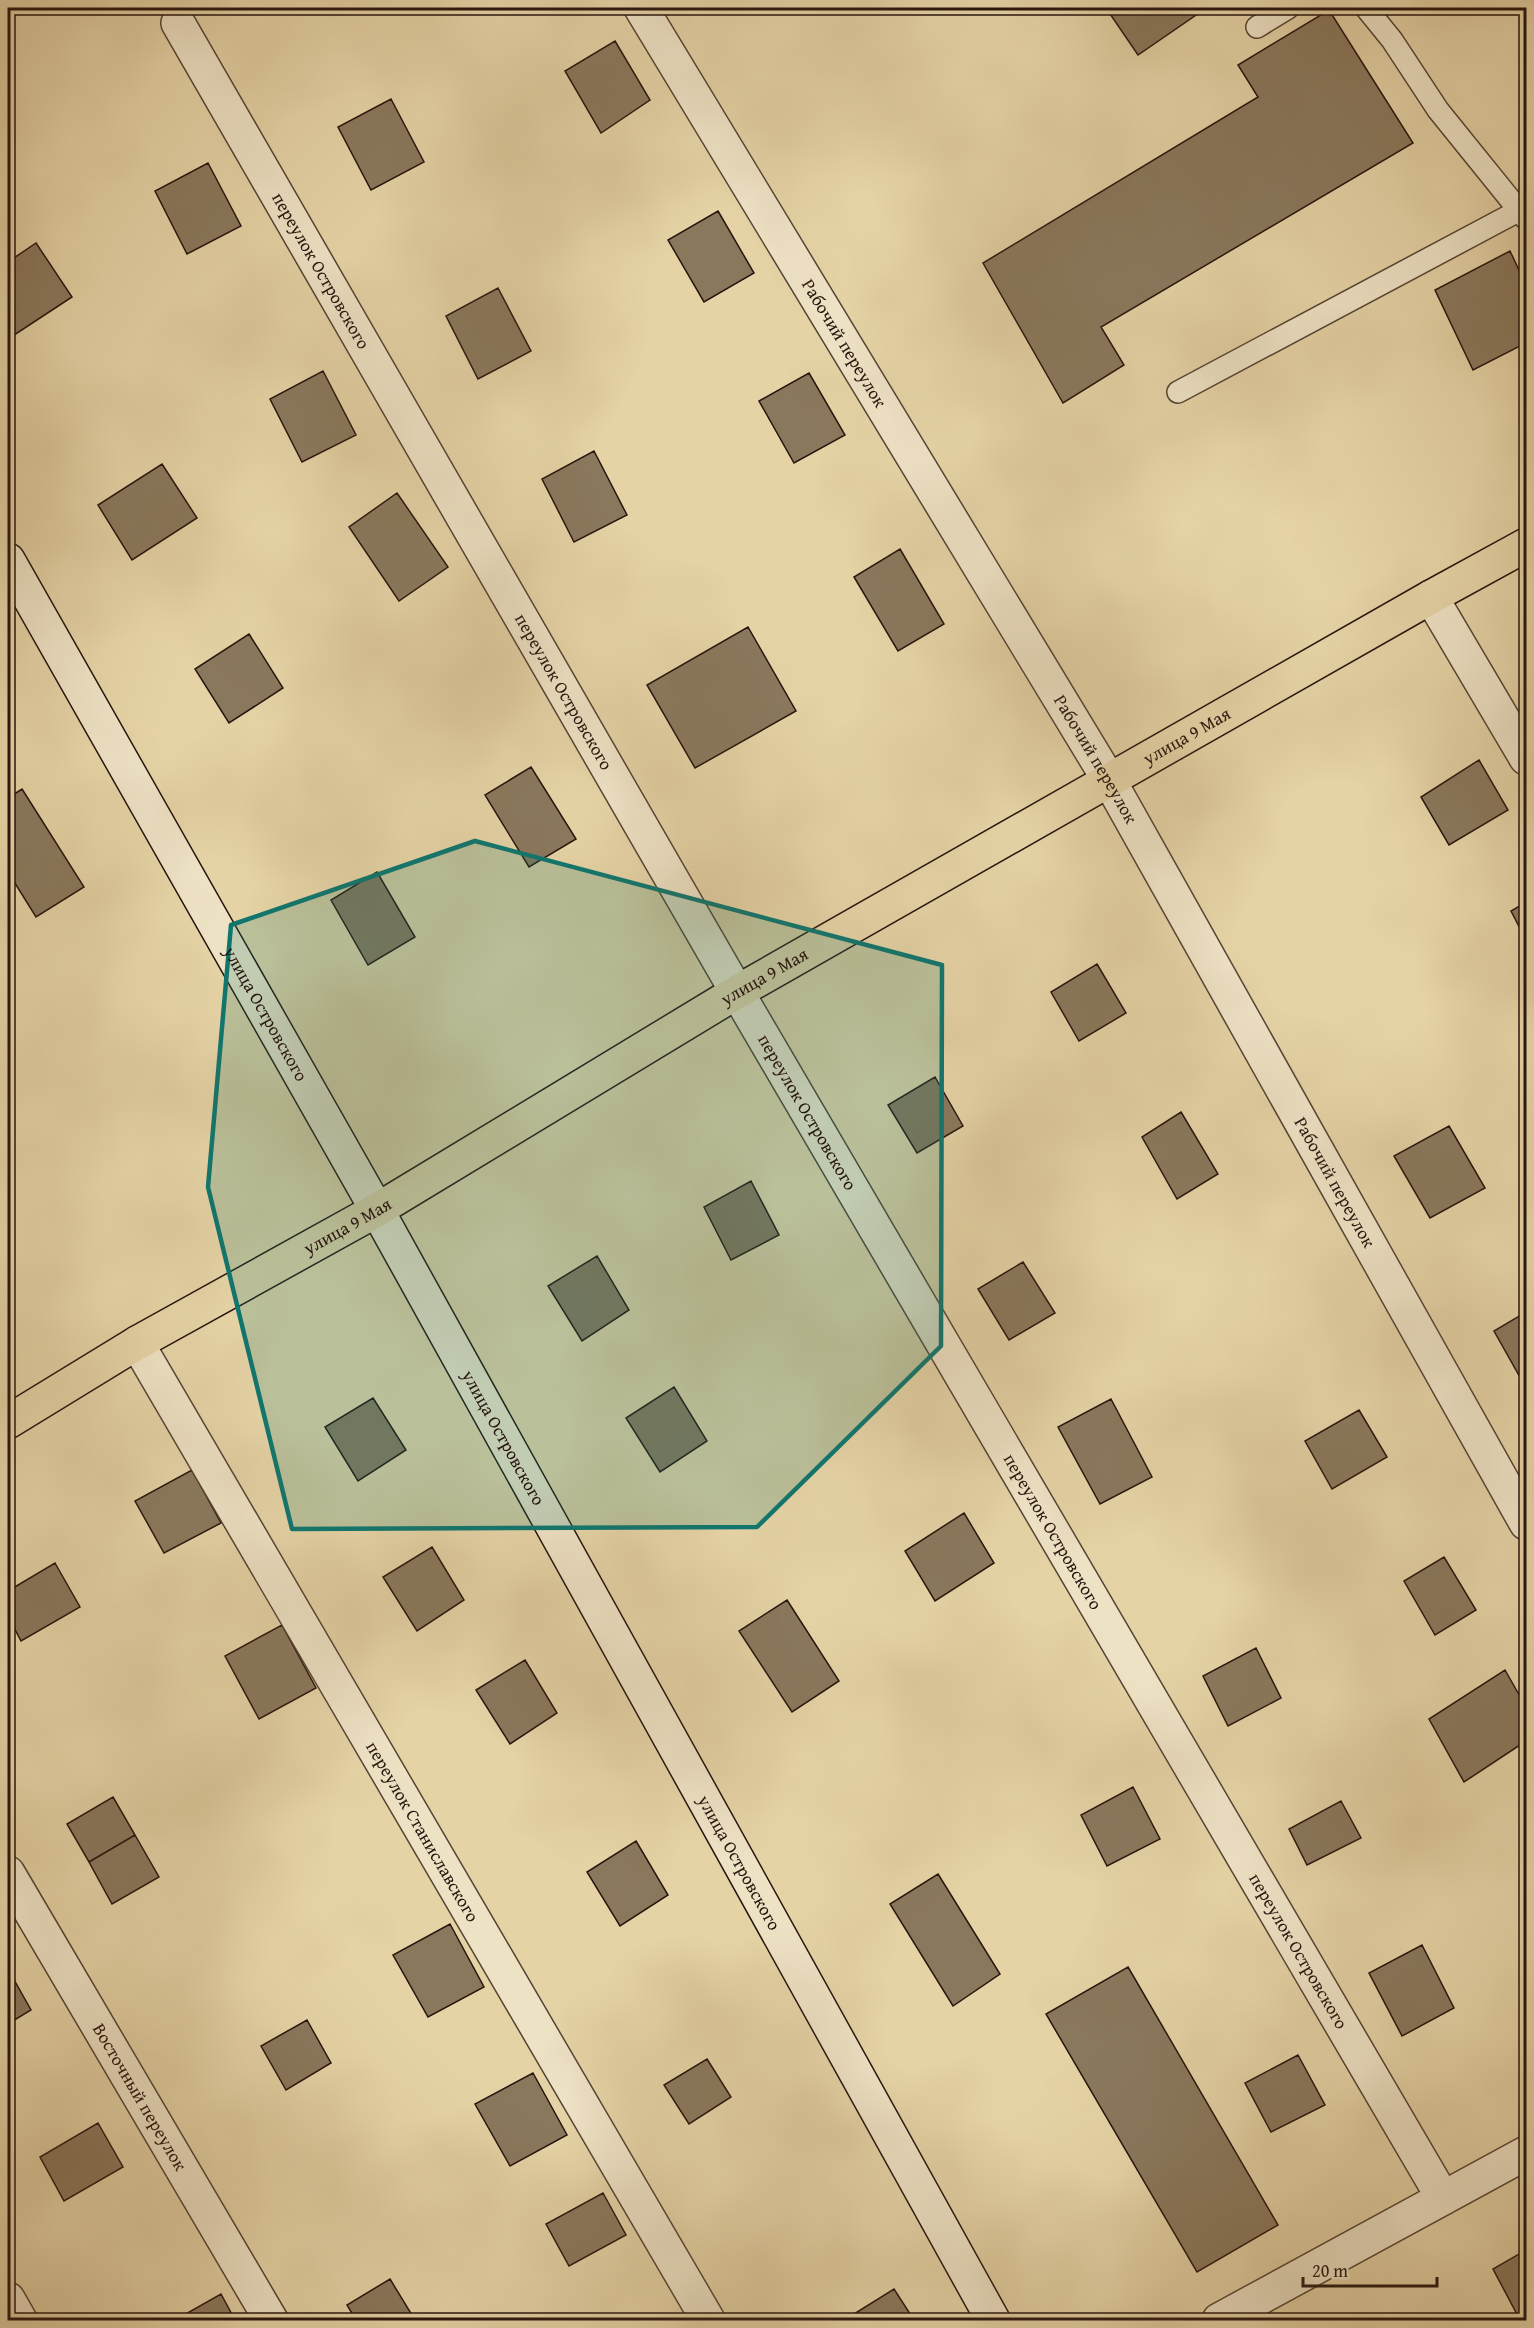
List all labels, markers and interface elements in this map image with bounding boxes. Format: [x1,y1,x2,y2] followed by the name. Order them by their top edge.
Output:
[265,187,377,354] street label: переулок Островского
[795,273,894,413] street label: Рабочий переулок
[508,608,620,775] street label: переулок Островского
[1047,689,1145,829] street label: Рабочий переулок
[1137,700,1235,772] street label: улица 9 Мая
[217,940,315,1086] street label: улица Островского
[714,940,813,1012] street label: улица 9 Мая
[751,1029,864,1195] street label: переулок Островского
[1288,1112,1383,1253] street label: Рабочий переулок
[297,1190,396,1262] street label: улица 9 Мая
[455,1364,552,1510] street label: улица Островского
[997,1448,1110,1615] street label: переулок Островского
[360,1736,486,1927] street label: переулок Станиславского
[691,1789,788,1935] street label: улица Островского
[1242,1868,1355,2034] street label: переулок Островского
[86,2018,195,2176] street label: Восточный переулок
[1303,2250,1436,2288] scale bar
[1312,2257,1348,2284] text: 20 m

